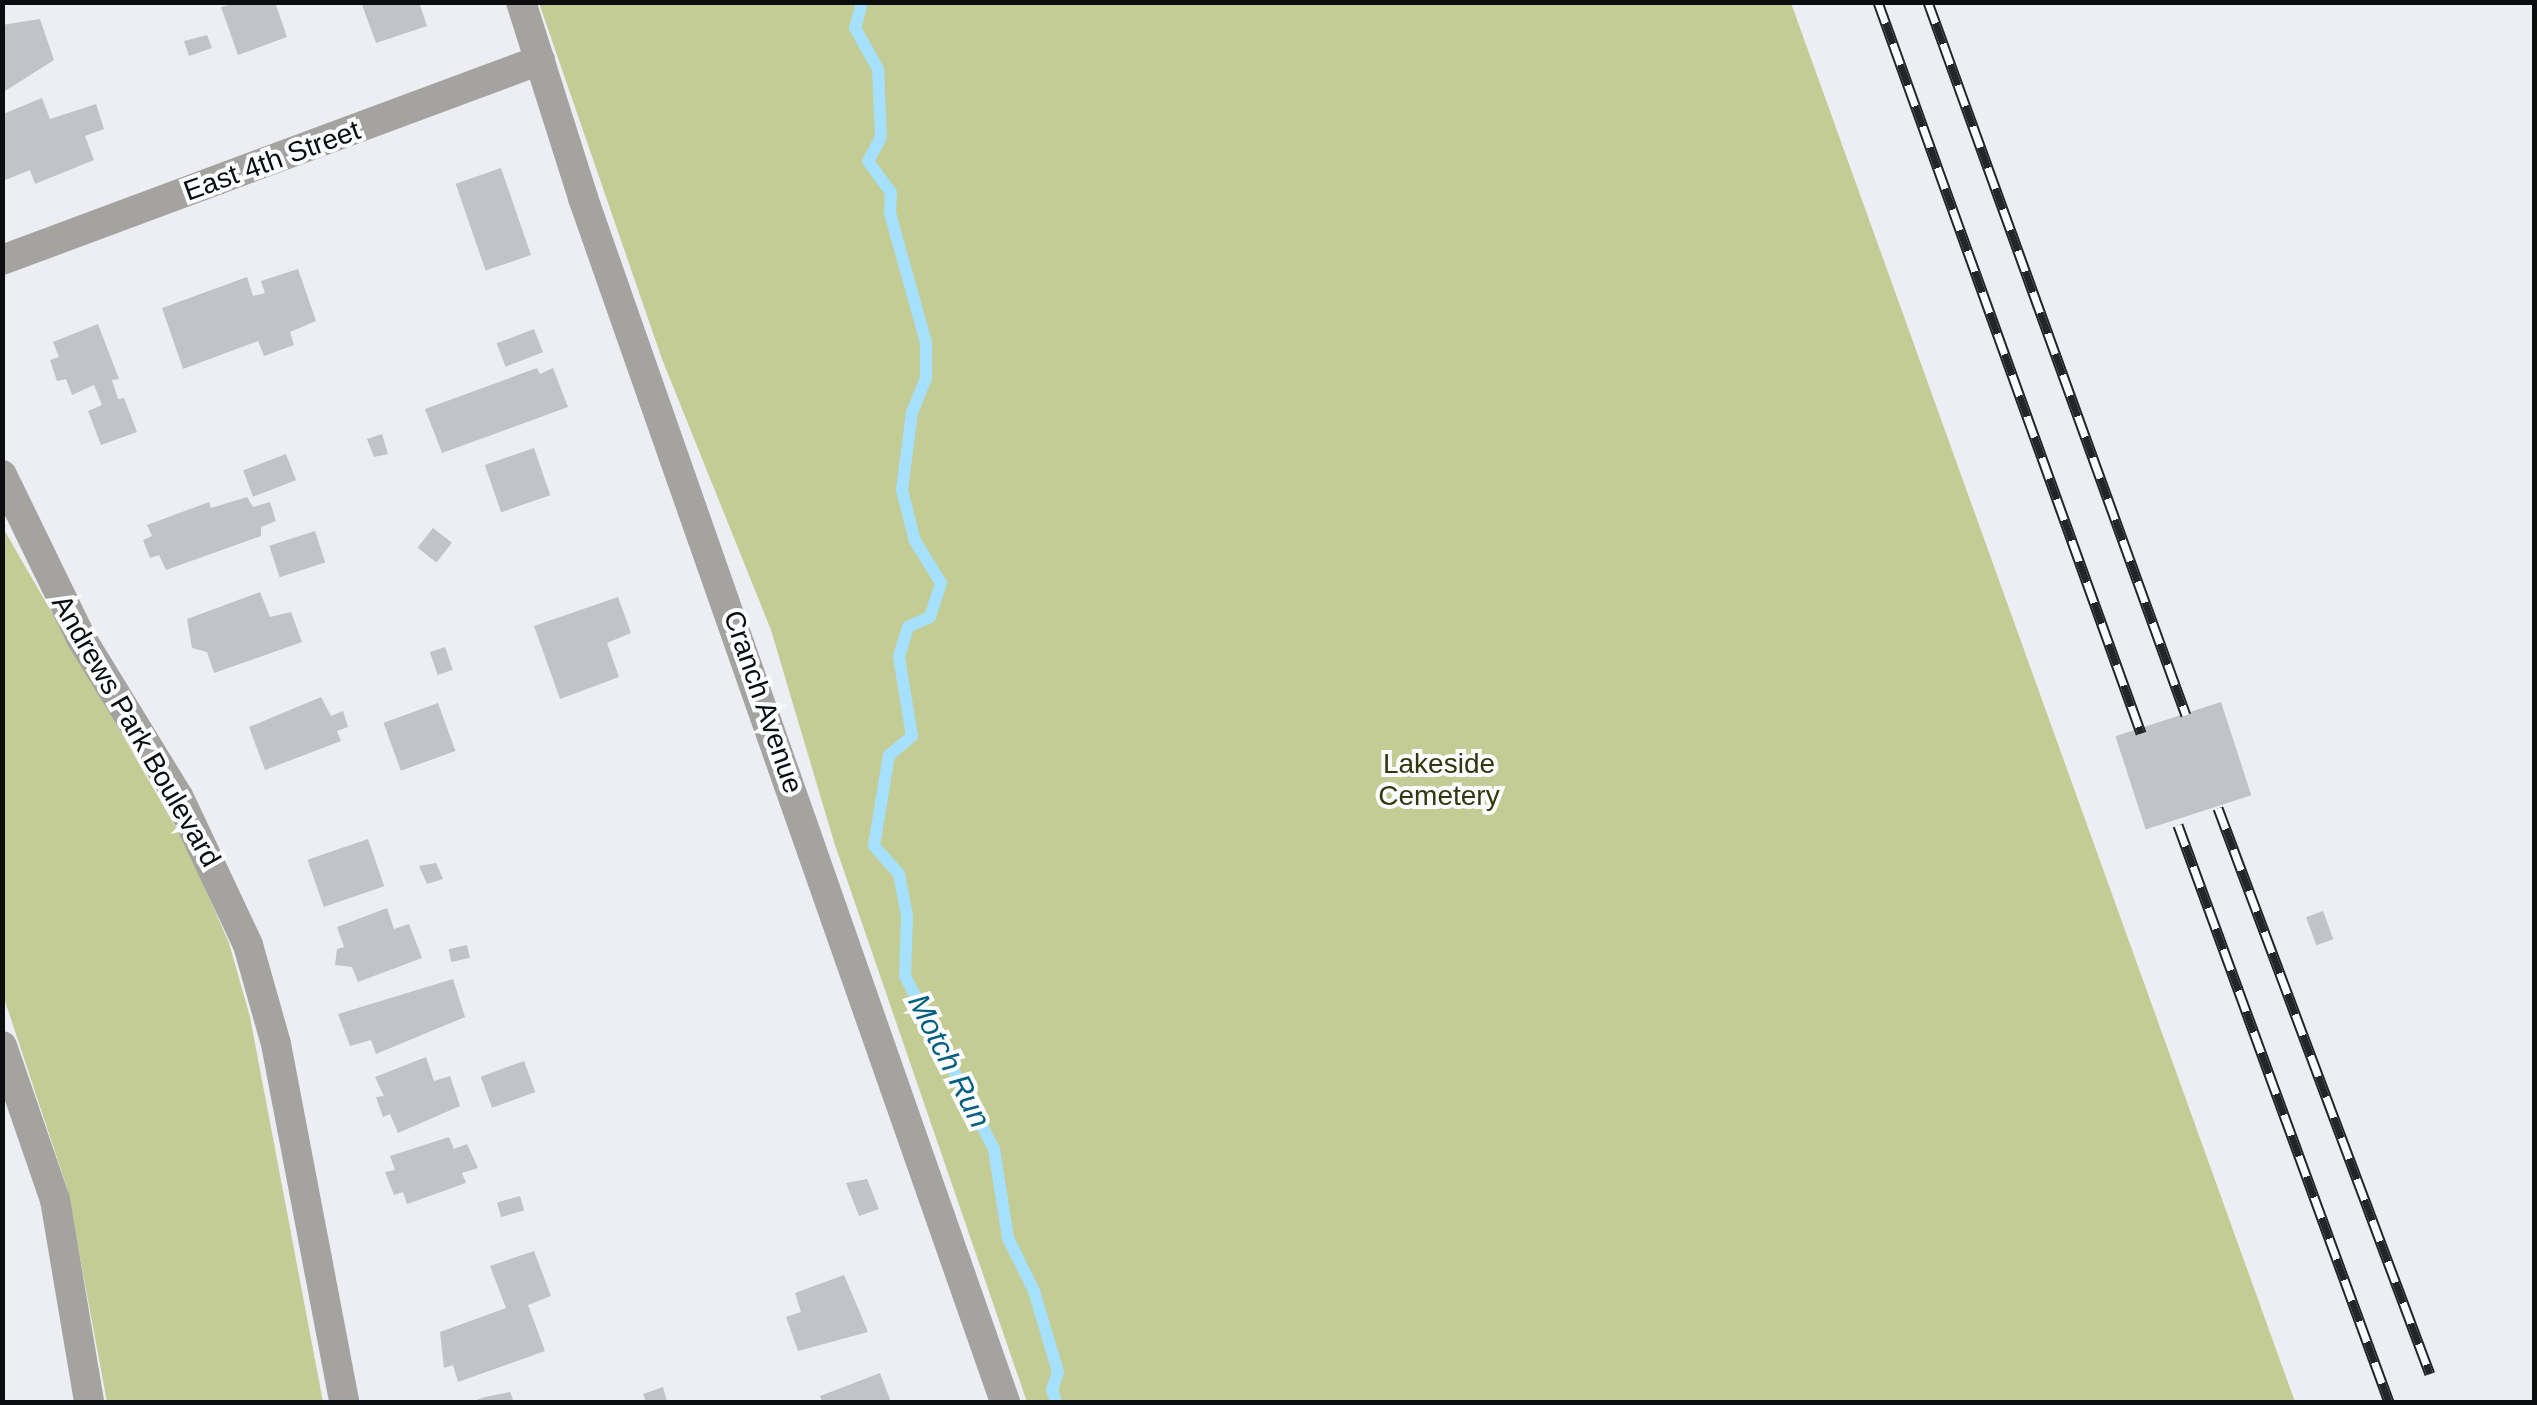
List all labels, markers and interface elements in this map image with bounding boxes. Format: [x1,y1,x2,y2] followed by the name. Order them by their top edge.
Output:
[179,114,365,208] street label: East 4th Street
[44,589,228,873] street label: Andrews Park Boulevard
[716,606,810,798] street label: Cranch Avenue
[1378,747,1500,813] park label: Lakeside Cemetery
[900,988,998,1134] water label: Motch Run

